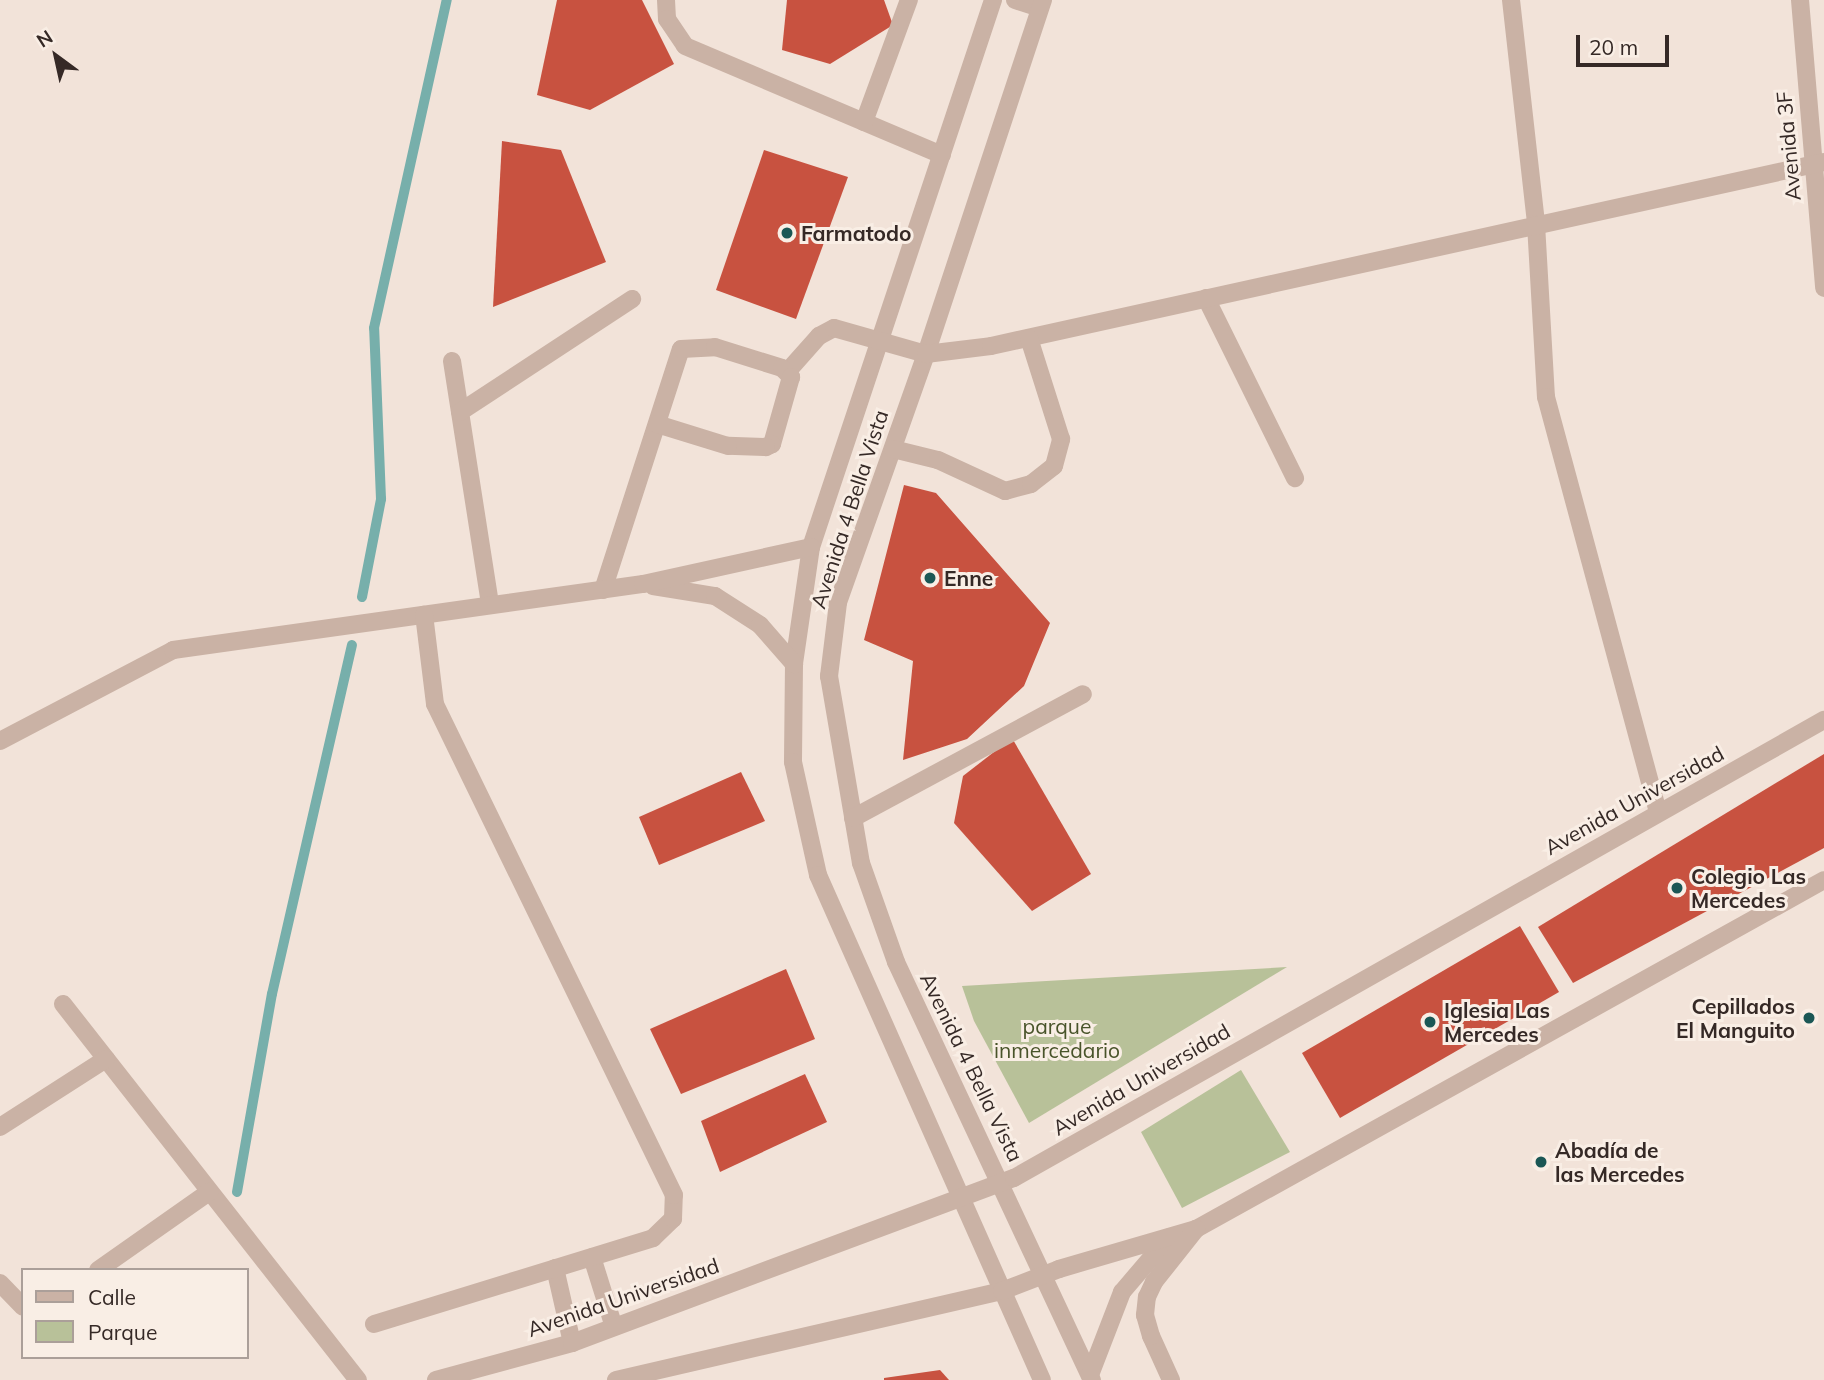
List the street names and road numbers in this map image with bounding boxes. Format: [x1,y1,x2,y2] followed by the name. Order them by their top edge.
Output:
[1771,90,1805,202] street label: Avenida 3F
[805,407,893,611] street label: Avenida 4 Bella Vista
[1540,740,1728,860] street label: Avenida Universidad
[915,968,1029,1166] street label: Avenida 4 Bella Vista
[1048,1018,1234,1140] street label: Avenida Universidad
[524,1252,722,1342] street label: Avenida Universidad

